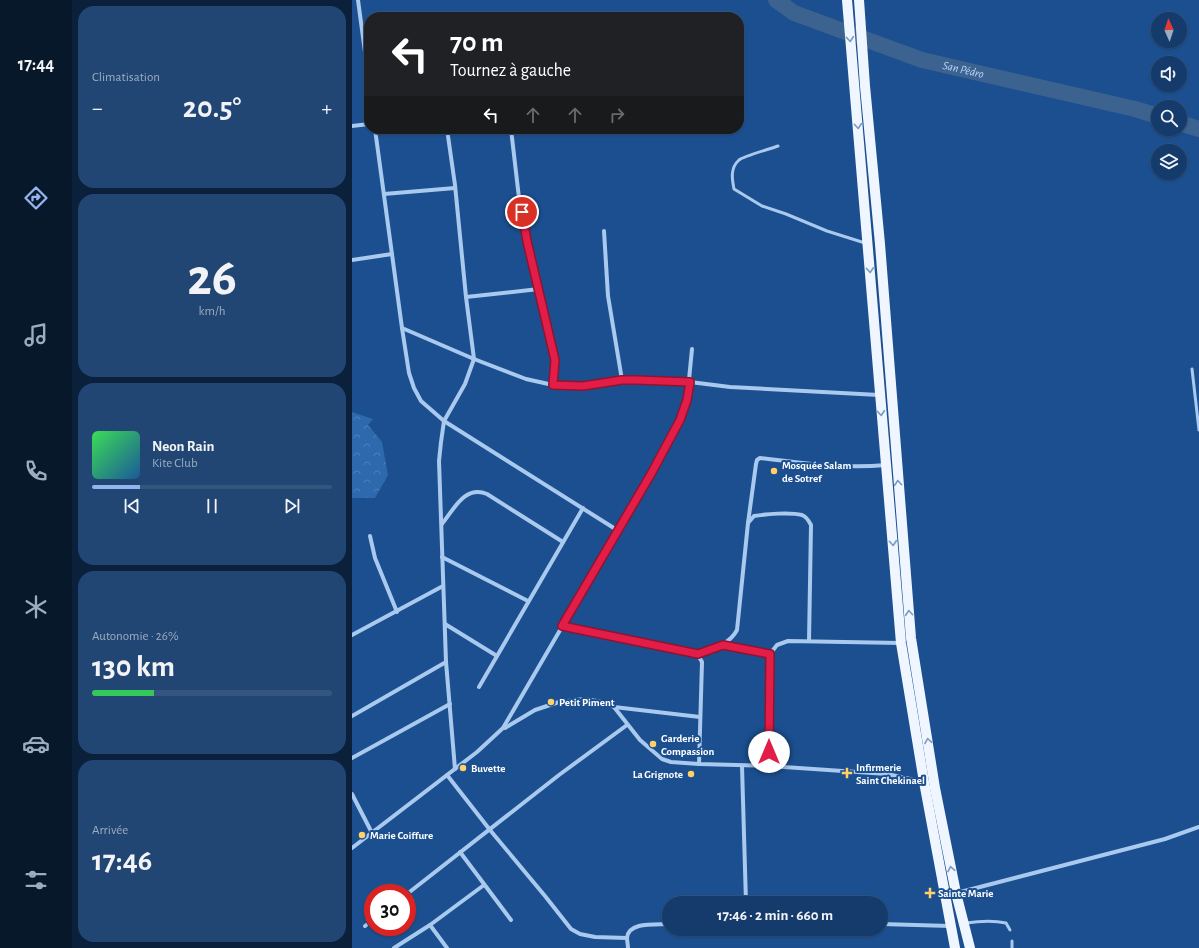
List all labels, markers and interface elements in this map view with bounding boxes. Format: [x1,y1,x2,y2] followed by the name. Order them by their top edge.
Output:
[1151,12,1187,48] north arrow
[1151,12,1187,180] map controls
[384,28,436,80] icon: left
[450,29,504,57] text: 70 m
[846,36,855,42] one-way arrow
[18,56,54,74] text: 17:44
[1151,56,1187,92] button: sound
[942,59,985,80] water label: San Pédro
[450,62,571,80] text: Tournez à gauche
[92,71,160,84] text: Climatisation
[183,93,241,123] text: 20.5°
[92,97,103,119] text: −
[321,97,332,119] text: +
[1151,100,1187,136] button: search
[480,104,502,126] icon: left
[522,104,544,126] icon: ahead
[564,104,586,126] icon: ahead
[606,104,628,126] icon: right
[853,123,862,129] one-way arrow
[1151,144,1187,180] button: layers
[22,184,50,212] icon: directions
[505,195,539,229] pin
[511,201,533,223] icon: arrive
[187,252,237,304] text: 26
[865,267,874,273] one-way arrow
[199,305,225,318] text: km/h
[22,321,50,349] icon: music
[877,410,886,416] one-way arrow
[152,439,214,454] text: Neon Rain
[22,457,50,485] icon: phone
[152,457,198,470] text: Kite Club
[782,460,851,484] place label: Mosquée Salam de Sotref
[769,466,779,476] marker: Mosquée Salam de Sotref
[894,480,903,486] one-way arrow
[121,495,143,517] icon: previous
[201,495,223,517] icon: pause
[281,495,303,517] icon: next
[888,540,897,546] one-way arrow
[22,593,50,621] icon: climate
[905,610,914,616] one-way arrow
[92,630,179,643] text: Autonomie · 26%
[92,652,175,682] text: 130 km
[546,697,556,707] marker: Petit Piment
[559,697,615,708] place label: Petit Piment
[22,730,50,758] icon: car
[748,731,790,773] position arrow
[661,733,714,757] place label: Garderie Compassion
[924,738,932,745] one-way arrow
[648,739,658,749] marker: Garderie Compassion
[856,762,925,786] place label: Infirmerie Saint Chekinael
[458,763,468,773] marker: Buvette
[471,763,506,774] place label: Buvette
[841,767,853,779] marker: Infirmerie Saint Chekinael
[633,769,683,780] place label: La Grignote
[686,769,696,779] marker: La Grignote
[92,824,128,837] text: Arrivée
[357,830,367,840] marker: Marie Coiffure
[370,830,433,841] place label: Marie Coiffure
[92,846,152,876] text: 17:46
[22,866,50,894] icon: filters
[948,866,956,872] one-way arrow
[364,884,416,936] speed limit sign: 30
[925,888,935,898] marker: Sainte Marie
[938,888,994,899] place label: Sainte Marie
[717,908,833,923] text: 17:46 · 2 min · 660 m

